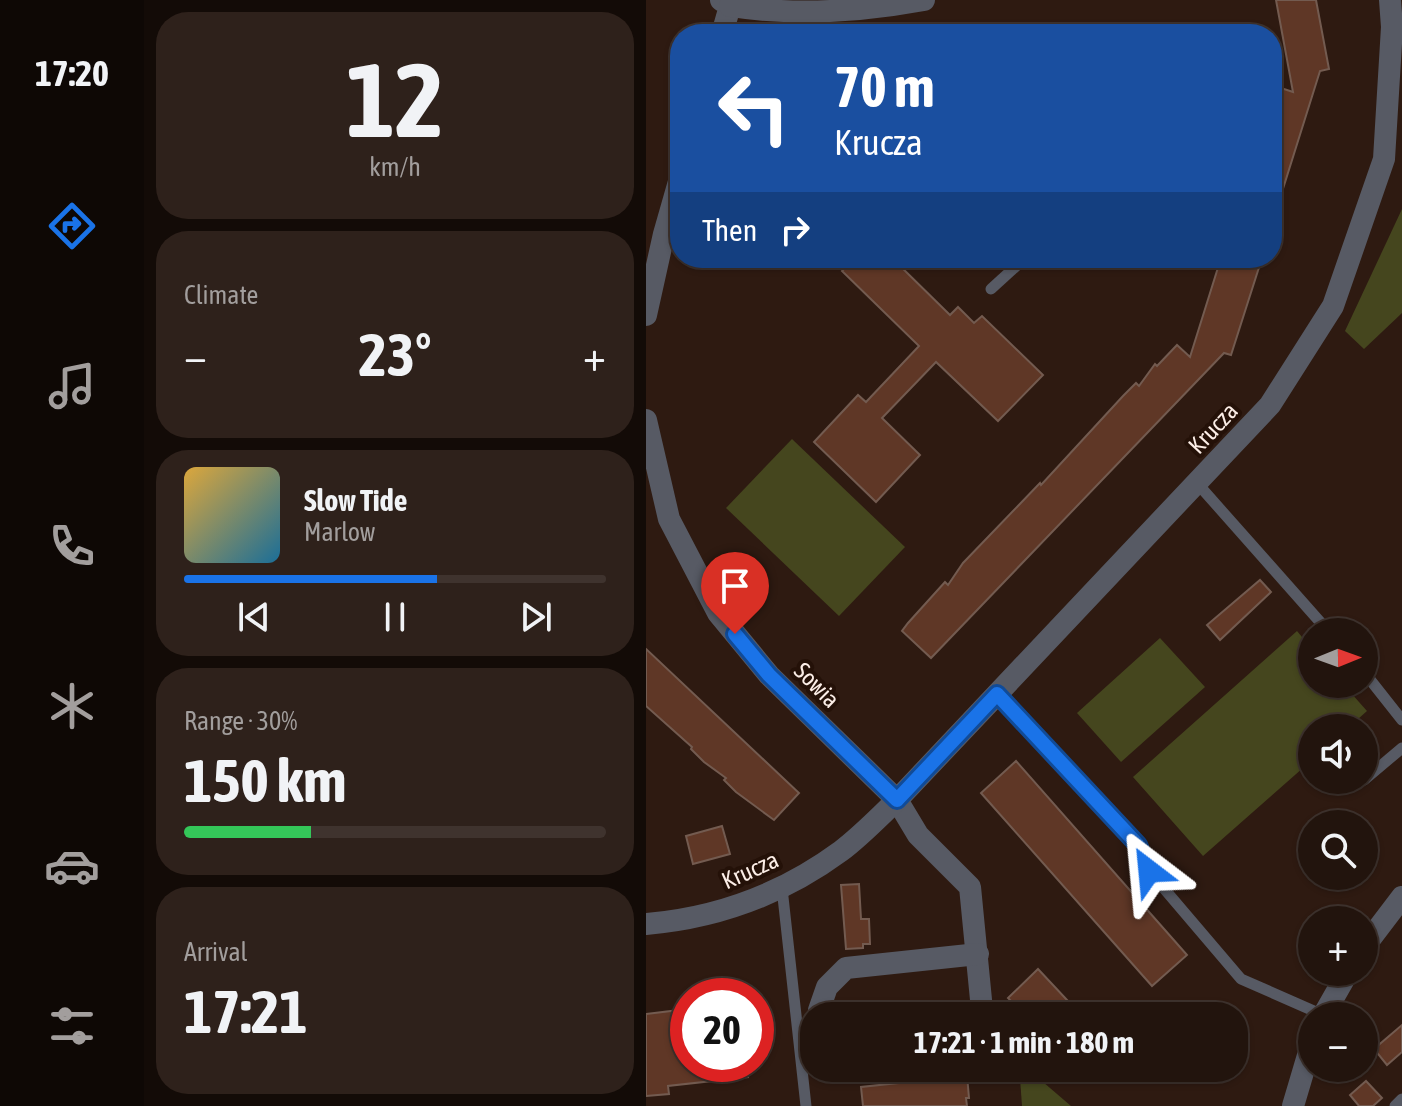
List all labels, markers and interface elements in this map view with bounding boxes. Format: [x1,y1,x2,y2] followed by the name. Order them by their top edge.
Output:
[346,40,444,159] text: 12
[35,52,109,94] text: 17:20
[834,55,935,119] text: 70 m
[702,56,806,160] icon: left
[834,121,923,163] text: Krucza
[369,152,421,182] text: km/h
[44,198,100,254] icon: directions
[773,208,817,252] icon: right
[702,213,757,247] text: Then
[184,280,258,310] text: Climate
[359,320,431,389] text: 23°
[184,330,207,380] text: −
[583,330,606,380] text: +
[44,358,100,414] icon: music
[1183,397,1243,459] street label: Krucza
[304,483,407,517] text: Slow Tide
[304,517,375,547] text: Marlow
[44,518,100,574] icon: phone
[701,552,769,634] pin
[713,564,757,608] icon: arrive
[232,595,276,639] icon: previous
[373,595,417,639] icon: pause
[514,595,558,639] icon: next
[1298,618,1378,698] north arrow
[1298,618,1378,1082] map controls
[789,657,845,713] street label: Sowia
[44,678,100,734] icon: climate
[184,706,297,736] text: Range · 30%
[1298,714,1378,794] button: sound
[184,746,346,815] text: 150 km
[1298,810,1378,890] button: search
[1107,829,1191,913] position arrow
[44,838,100,894] icon: car
[718,846,782,894] street label: Krucza
[1298,906,1378,986] button: +
[184,937,248,967] text: Arrival
[184,977,307,1046] text: 17:21
[670,978,774,1082] speed limit sign: 20
[44,998,100,1054] icon: filters
[1298,1002,1378,1082] button: −
[914,1025,1134,1059] text: 17:21 · 1 min · 180 m

